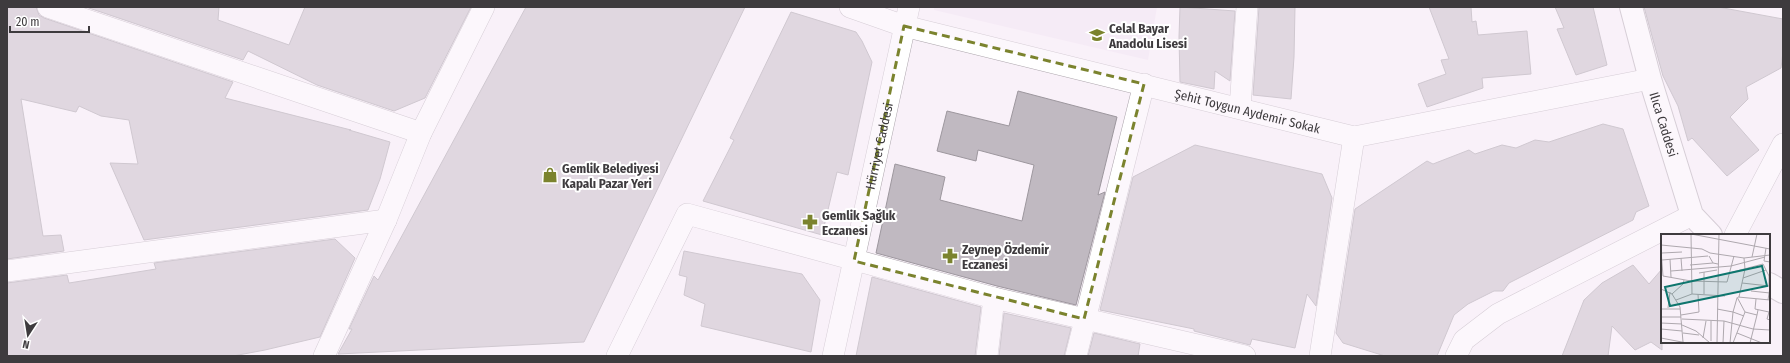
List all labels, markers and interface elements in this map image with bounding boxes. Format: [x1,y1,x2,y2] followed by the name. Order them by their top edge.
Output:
[10,8,89,34] scale bar
[16,15,40,29] text: 20 m
[1108,21,1187,51] place label: Celal Bayar Anadolu Lisesi
[1088,26,1106,44] school or university icon: Celal Bayar Anadolu Lisesi
[1173,86,1323,136] street label: Şehit Toygun Aydemir Sokak
[1647,90,1681,159] street label: Ilıca Caddesi
[862,101,896,191] street label: Hürriyet Caddesi
[562,161,659,191] place label: Gemlik Belediyesi Kapalı Pazar Yeri
[541,166,559,184] shop icon: Gemlik Belediyesi Kapalı Pazar Yeri
[822,208,896,238] place label: Gemlik Sağlık Eczanesi
[801,213,819,231] pharmacy icon: Gemlik Sağlık Eczanesi
[1661,234,1770,343] inset map
[962,242,1049,272] place label: Zeynep Özdemir Eczanesi
[941,247,959,265] pharmacy icon: Zeynep Özdemir Eczanesi
[8,315,48,355] north arrow
[21,337,31,351] text: N

